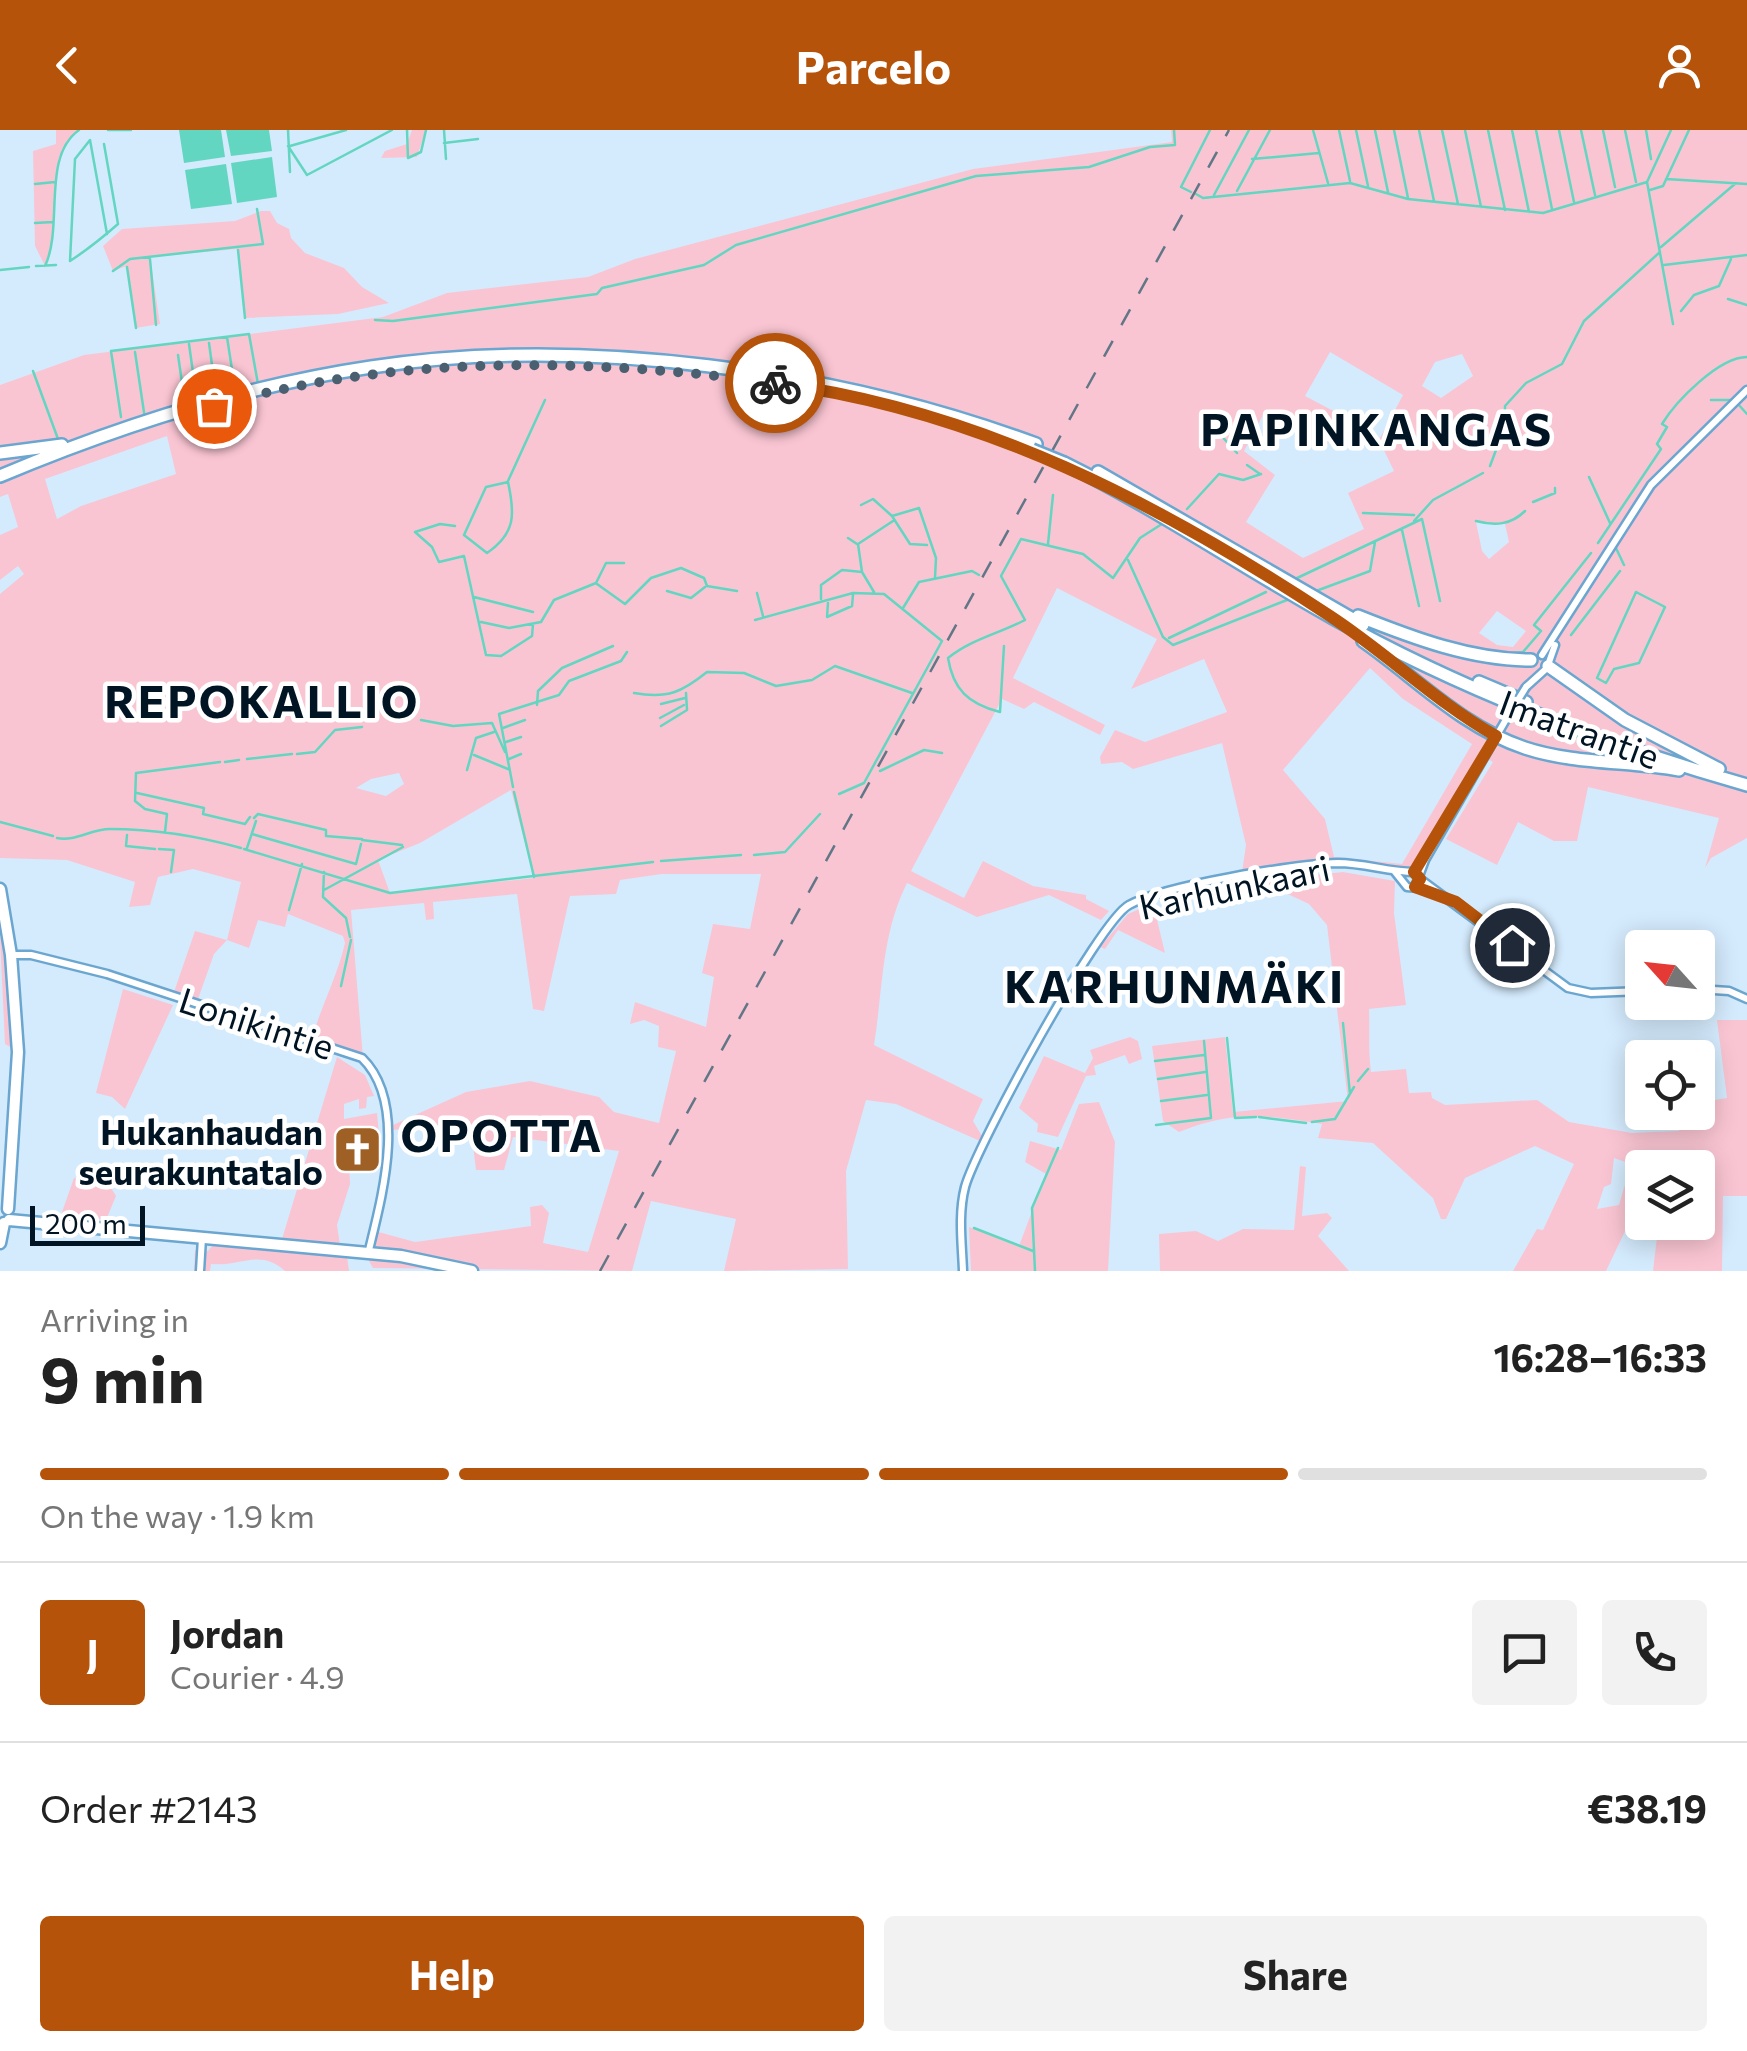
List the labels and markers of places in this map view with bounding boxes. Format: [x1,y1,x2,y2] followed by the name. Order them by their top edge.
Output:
[172,364,257,449] pin
[1470,903,1555,988] pin
[79,1109,323,1192] place label: Hukanhaudan seurakuntatalo
[332,1124,384,1176] church icon: Hukanhaudan seurakuntatalo

